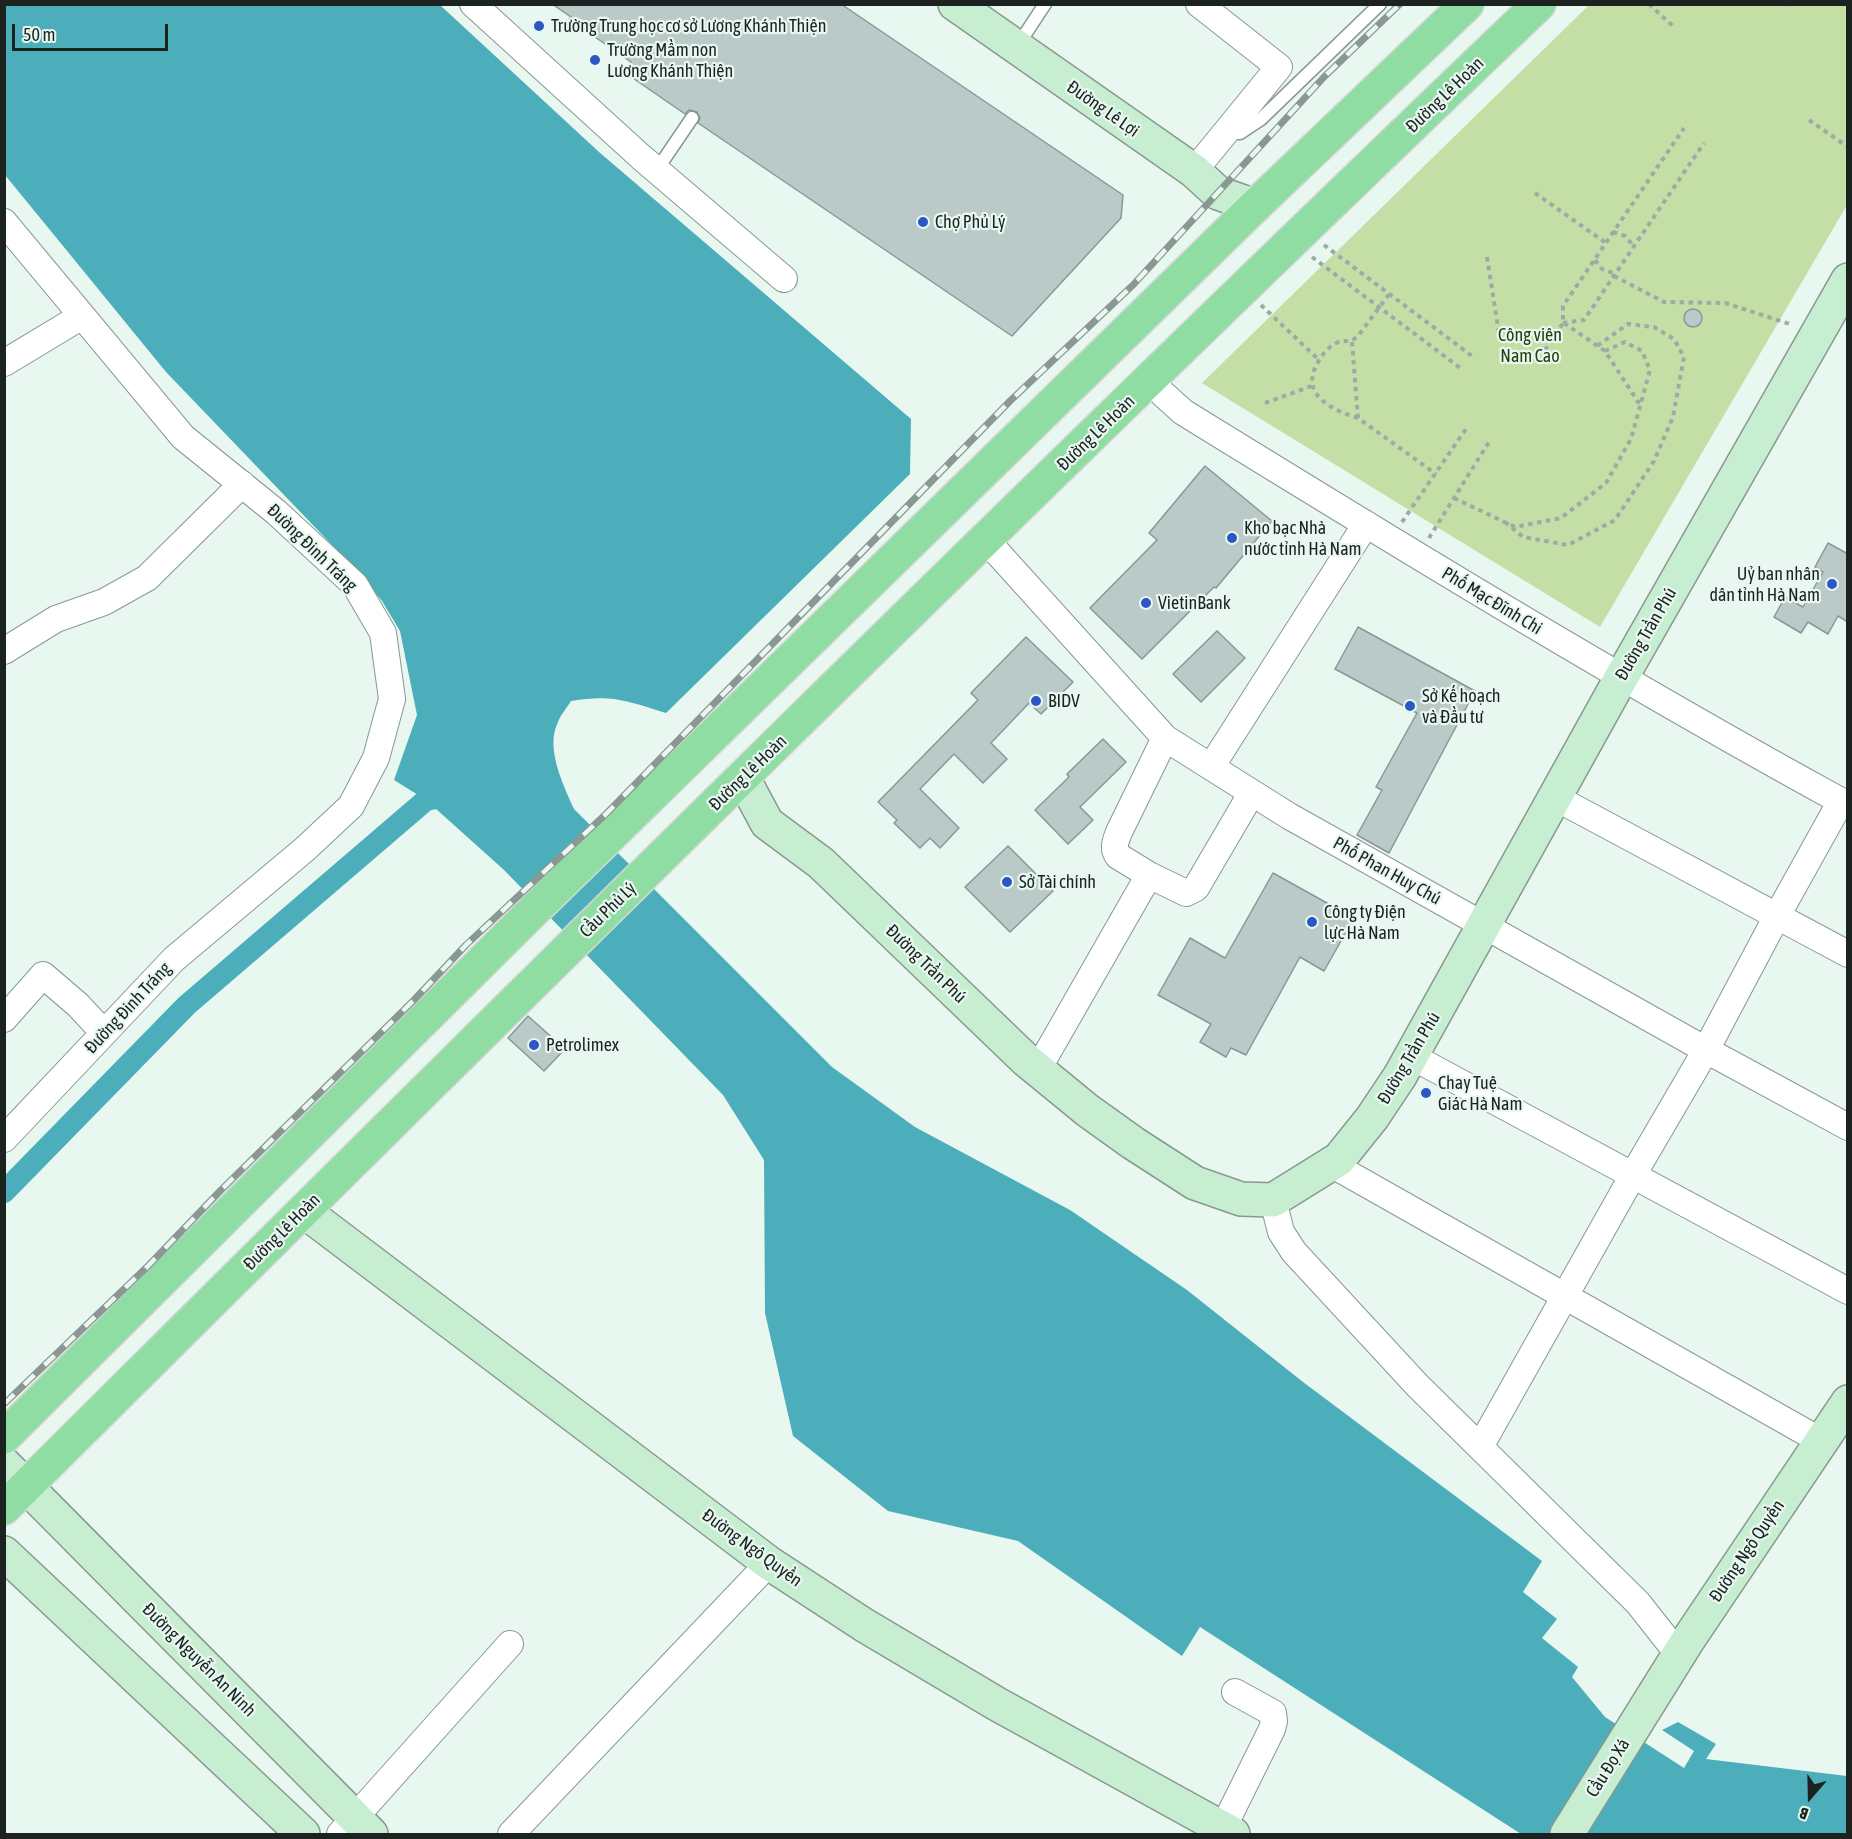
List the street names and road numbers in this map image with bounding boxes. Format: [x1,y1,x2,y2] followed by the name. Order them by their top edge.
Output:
[1402,53,1488,137] street label: Đường Lê Hoàn
[1063,76,1143,142] street label: Đường Lê Lợi
[1053,391,1139,475] street label: Đường Lê Hoàn
[262,500,362,596] street label: Đường Đinh Tráng
[1438,563,1546,639] street label: Phố Mạc Đĩnh Chi
[1611,584,1681,684] street label: Đường Trần Phú
[705,731,791,815] street label: Đường Lê Hoàn
[1329,832,1445,910] street label: Phố Phan Huy Chú
[575,878,641,942] street label: Cầu Phủ Lý
[881,920,971,1008] street label: Đường Trần Phú
[80,958,176,1058] street label: Đường Đinh Tráng
[1373,1008,1445,1108] street label: Đường Trần Phú
[239,1189,325,1275] street label: Đường Lê Hoàn
[1705,1496,1789,1606] street label: Đường Ngô Quyền
[698,1504,806,1592] street label: Đường Ngô Quyền
[138,1599,260,1721] street label: Đường Nguyễn An Ninh
[1582,1735,1634,1801] street label: Cầu Đọ Xá

